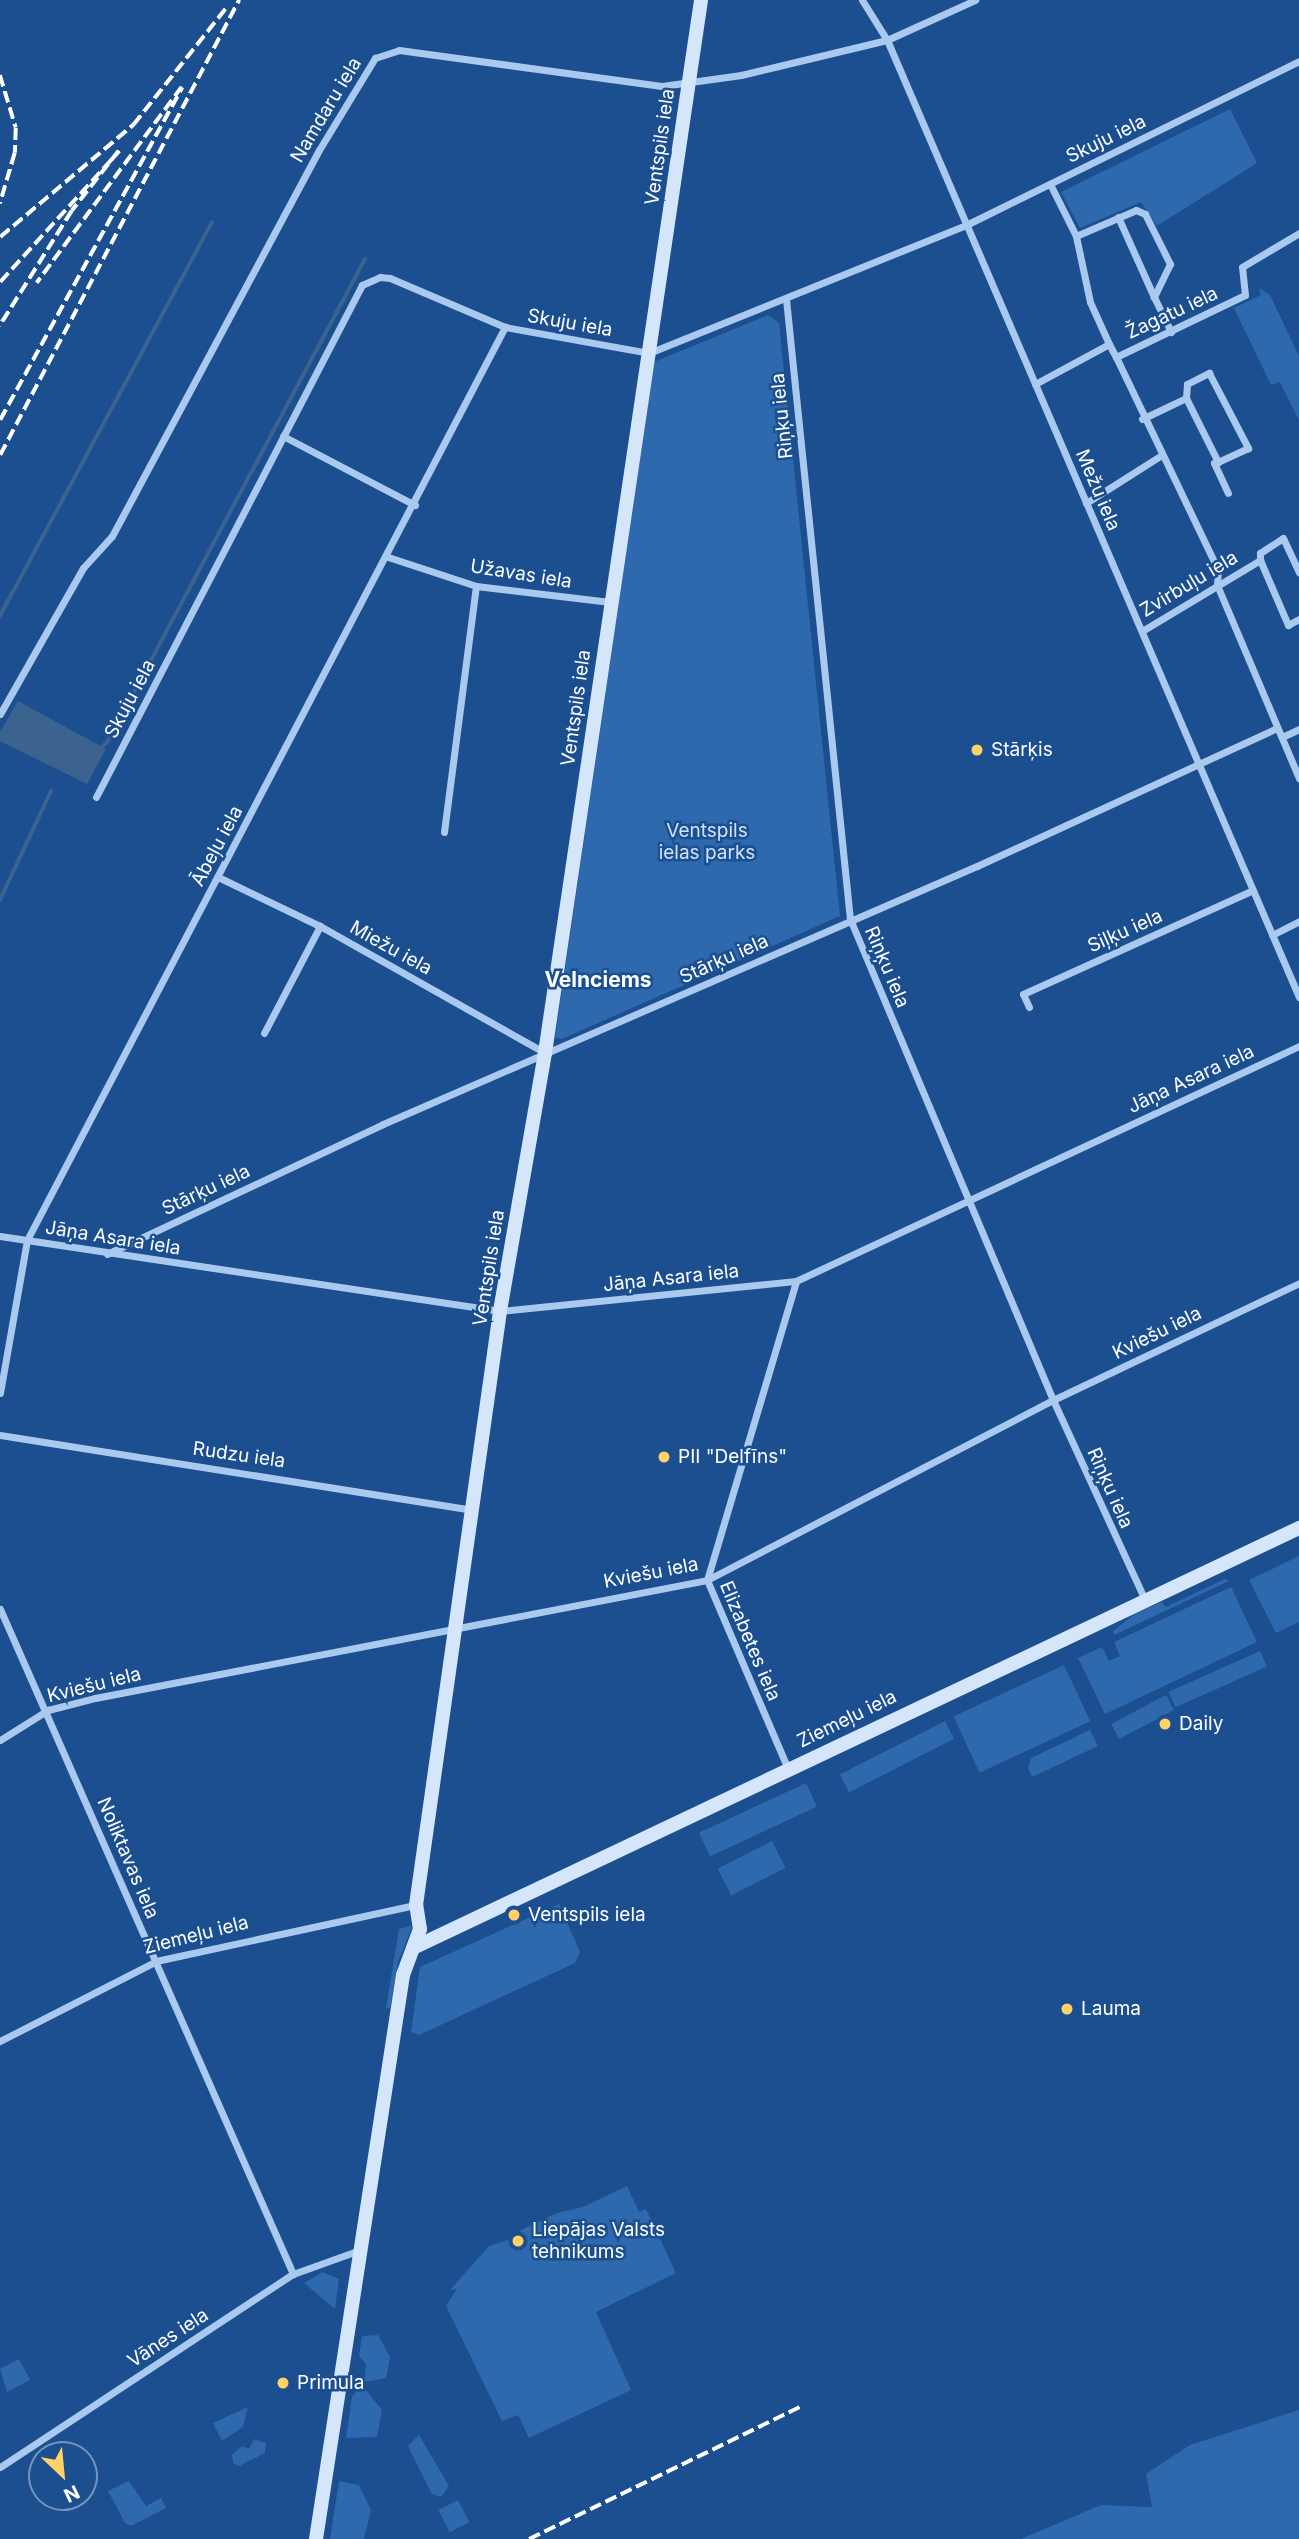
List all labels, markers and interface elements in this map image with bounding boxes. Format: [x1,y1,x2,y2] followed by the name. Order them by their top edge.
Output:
[286,53,366,167] street label: Namdaru iela
[641,87,679,207] street label: Ventspils iela
[1062,110,1150,168] street label: Skuju iela
[1122,282,1222,344] street label: Žagatu iela
[526,304,614,342] street label: Skuju iela
[766,372,798,460] street label: Riņķu iela
[1071,446,1125,534] street label: Mežu iela
[1136,546,1242,622] street label: Zvirbuļu iela
[469,555,573,593] street label: Užavas iela
[557,648,595,768] street label: Ventspils iela
[100,656,160,742] street label: Skuju iela
[991,739,1053,761] place label: Stārķis
[969,742,985,758] marker: Stārķis
[186,802,248,890] street label: Ābeļu iela
[659,820,755,864] park label: Ventspils ielas parks
[1084,904,1166,958] street label: Siļķu iela
[346,916,436,980] street label: Miežu iela
[860,923,914,1011] street label: Riņķu iela
[676,929,772,989] street label: Stārķu iela
[544,967,652,993] district label: Velnciems
[1124,1040,1258,1118] street label: Jāņa Asara iela
[158,1160,254,1220] street label: Stārķu iela
[469,1208,509,1328] street label: Ventspils iela
[44,1216,182,1260] street label: Jāņa Asara iela
[602,1260,740,1296] street label: Jāņa Asara iela
[1109,1302,1205,1364] street label: Kviešu iela
[191,1437,287,1473] street label: Rudzu iela
[1082,1444,1138,1532] street label: Riņķu iela
[678,1446,787,1468] place label: PII "Delfīns"
[656,1449,672,1465] marker: PII "Delfīns"
[602,1553,700,1593] street label: Kviešu iela
[715,1578,785,1704] street label: Elizabetes iela
[45,1662,143,1708] street label: Kviešu iela
[794,1685,900,1753] street label: Ziemeļu iela
[1179,1713,1223,1735] place label: Daily
[1157,1716,1173,1732] marker: Daily
[92,1794,164,1922] street label: Noliktavas iela
[528,1904,646,1926] place label: Ventspils iela
[506,1907,522,1923] marker: Ventspils iela
[141,1911,251,1959] street label: Ziemeļu iela
[1081,1998,1141,2020] place label: Lauma
[1059,2001,1075,2017] marker: Lauma
[532,2219,665,2263] place label: Liepājas Valsts tehnikums
[510,2233,526,2249] marker: Liepājas Valsts tehnikums
[123,2304,213,2372] street label: Vānes iela
[297,2372,364,2394] place label: Primula
[275,2375,291,2391] marker: Primula
[28,2441,98,2511] north arrow
[60,2480,83,2507] text: N

